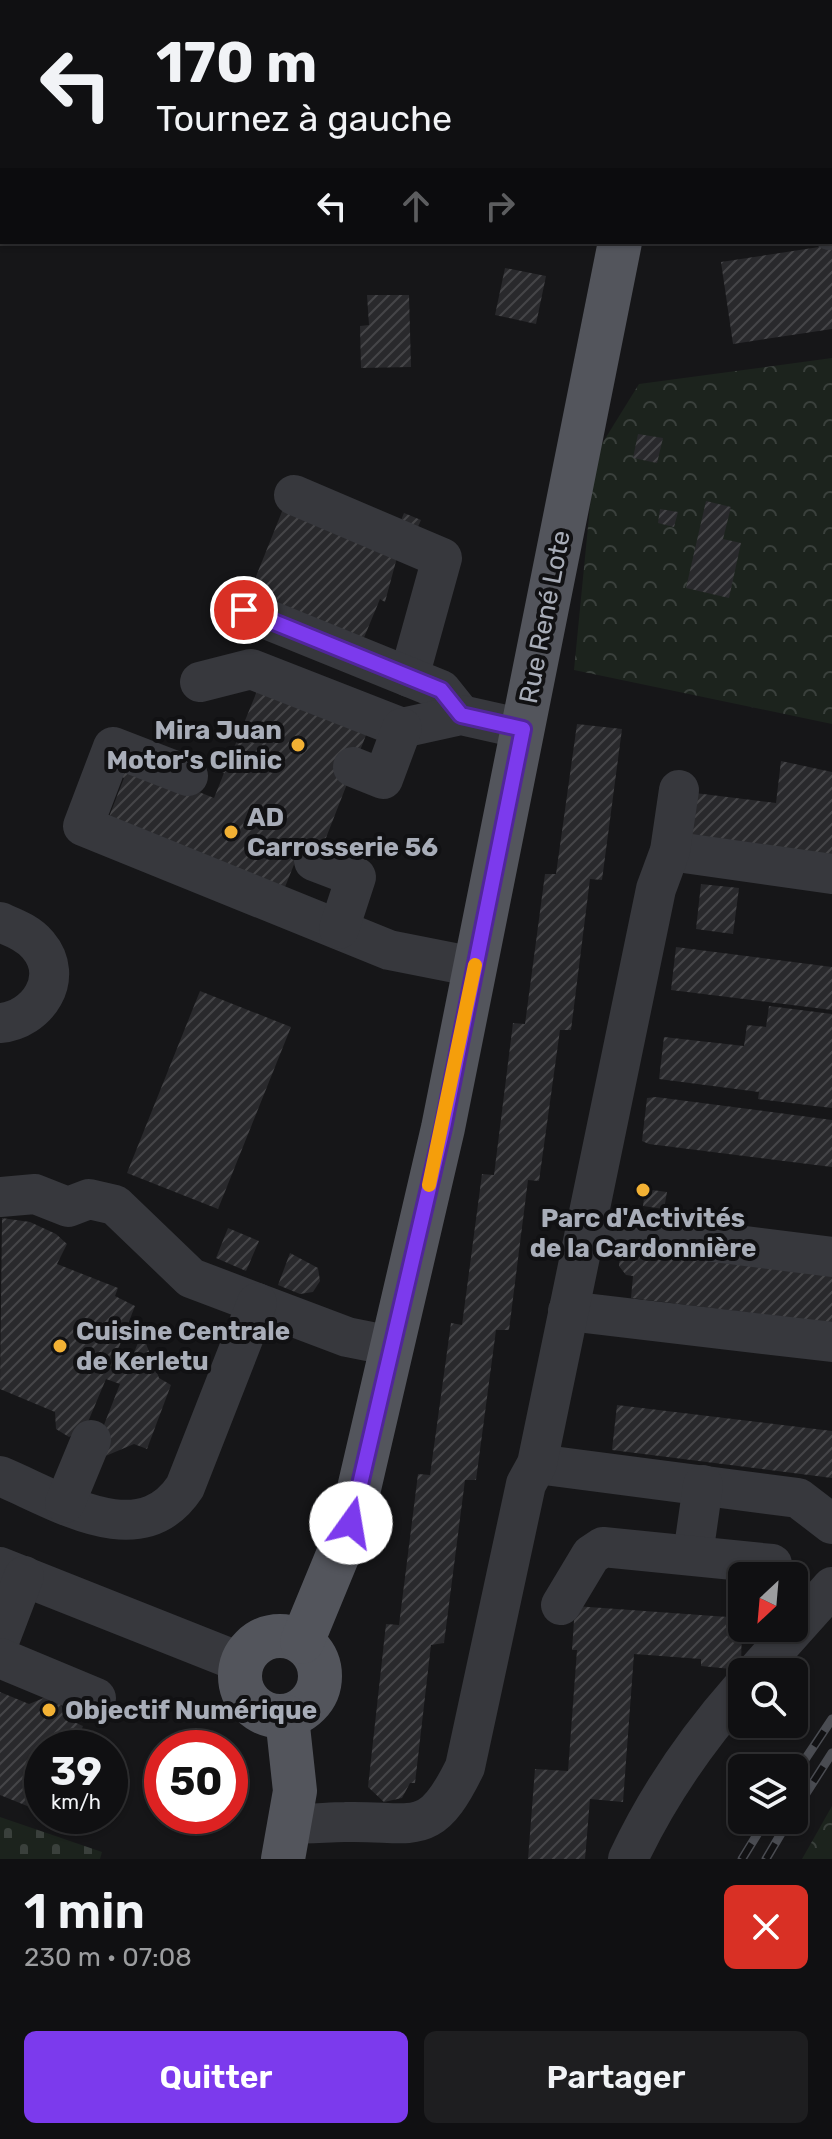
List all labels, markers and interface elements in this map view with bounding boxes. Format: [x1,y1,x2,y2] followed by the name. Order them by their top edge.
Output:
[156,30,317,96] text: 170 m
[24,32,128,136] icon: left
[156,97,452,140] text: Tournez à gauche
[310,184,354,228] icon: left
[394,184,438,228] icon: ahead
[478,184,522,228] icon: right
[513,528,577,706] street label: Rue René Lote
[210,576,278,644] pin
[222,588,266,632] icon: arrive
[106,715,282,776] place label: Mira Juan Motor's Clinic
[289,736,307,754] marker: Mira Juan Motor's Clinic
[247,802,438,863] place label: AD Carrosserie 56
[222,823,240,841] marker: AD Carrosserie 56
[634,1181,652,1199] marker: Parc d'Activités de la Cardonnière
[530,1203,756,1264] place label: Parc d'Activités de la Cardonnière
[76,1316,290,1377] place label: Cuisine Centrale de Kerletu
[51,1337,69,1355] marker: Cuisine Centrale de Kerletu
[309,1481,393,1565] position arrow
[728,1562,808,1642] north arrow
[728,1562,808,1834] map controls
[728,1658,808,1738] button: search
[65,1695,317,1726] place label: Objectif Numérique
[40,1701,58,1719] marker: Objectif Numérique
[144,1730,248,1834] speed limit sign: 50
[50,1748,102,1795] text: 39
[728,1754,808,1834] button: layers
[51,1790,101,1814] text: km/h
[24,1883,145,1940] text: 1 min
[724,1885,808,1969] button: close
[24,1942,192,1973] text: 230 m · 07:08
[24,2031,408,2123] button: Quitter
[424,2031,808,2123] button: Partager

